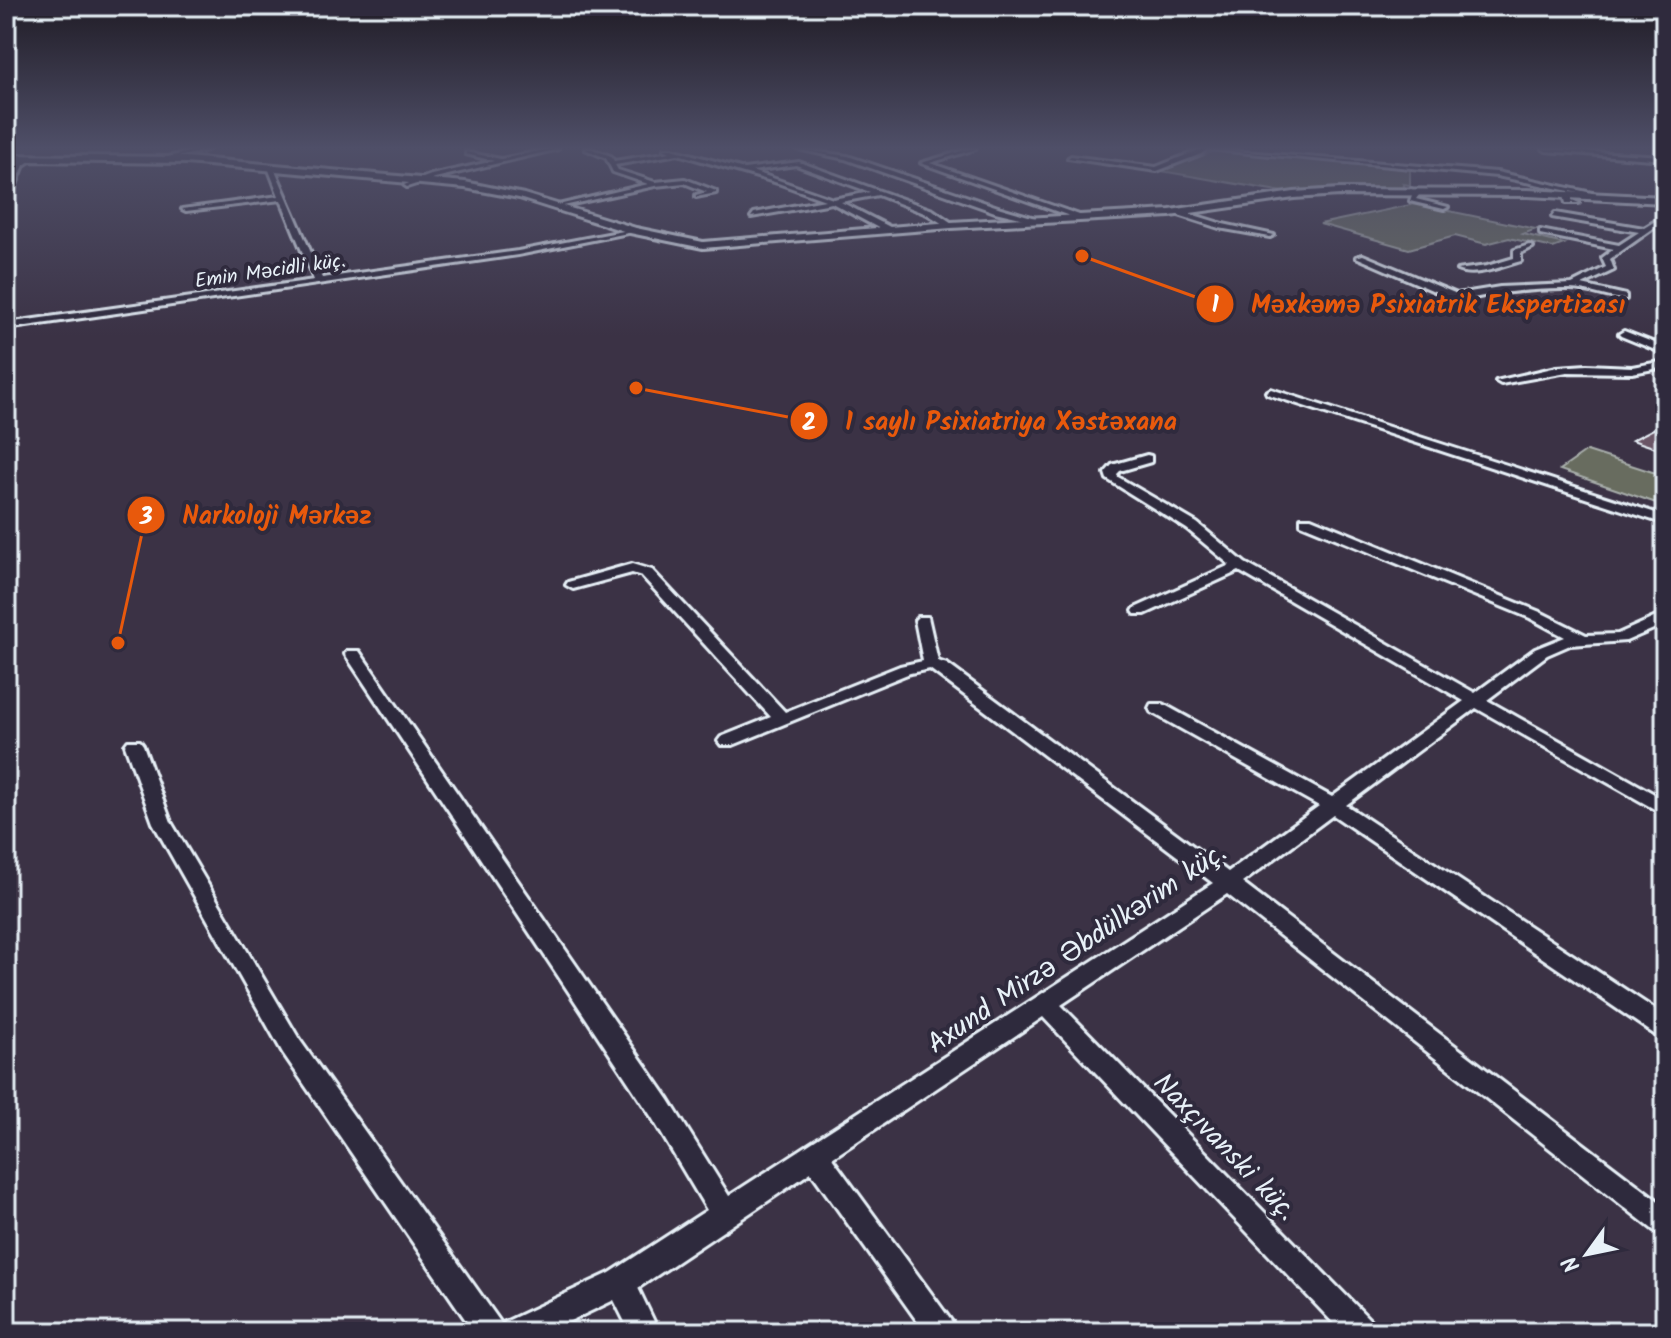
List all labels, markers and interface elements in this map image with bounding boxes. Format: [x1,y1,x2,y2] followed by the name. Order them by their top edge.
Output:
[193,246,348,298] street label: Emin Məcidli küç.
[1195,279,1641,329] callout: Məxkəmə Psixiatrik Ekspertizası
[1251,285,1625,327] text: Məxkəmə Psixiatrik Ekspertizası
[1211,286,1219,325] text: 1
[789,396,1193,446] callout: 1 saylı Psixiatriya Xəstəxana
[845,402,1177,444] text: 1 saylı Psixiatriya Xəstəxana
[802,404,816,443] text: 2
[126,490,388,540] callout: Narkoloji Mərkəz
[182,496,372,538] text: Narkoloji Mərkəz
[138,498,153,537] text: 3
[918,832,1237,1067] street label: Axund Mirzə Əbdülkərim küç.
[1141,1063,1307,1233] street label: Naxçıvanski küç.
[1547,1214,1627,1294] north arrow
[1554,1248,1591,1279] text: N

